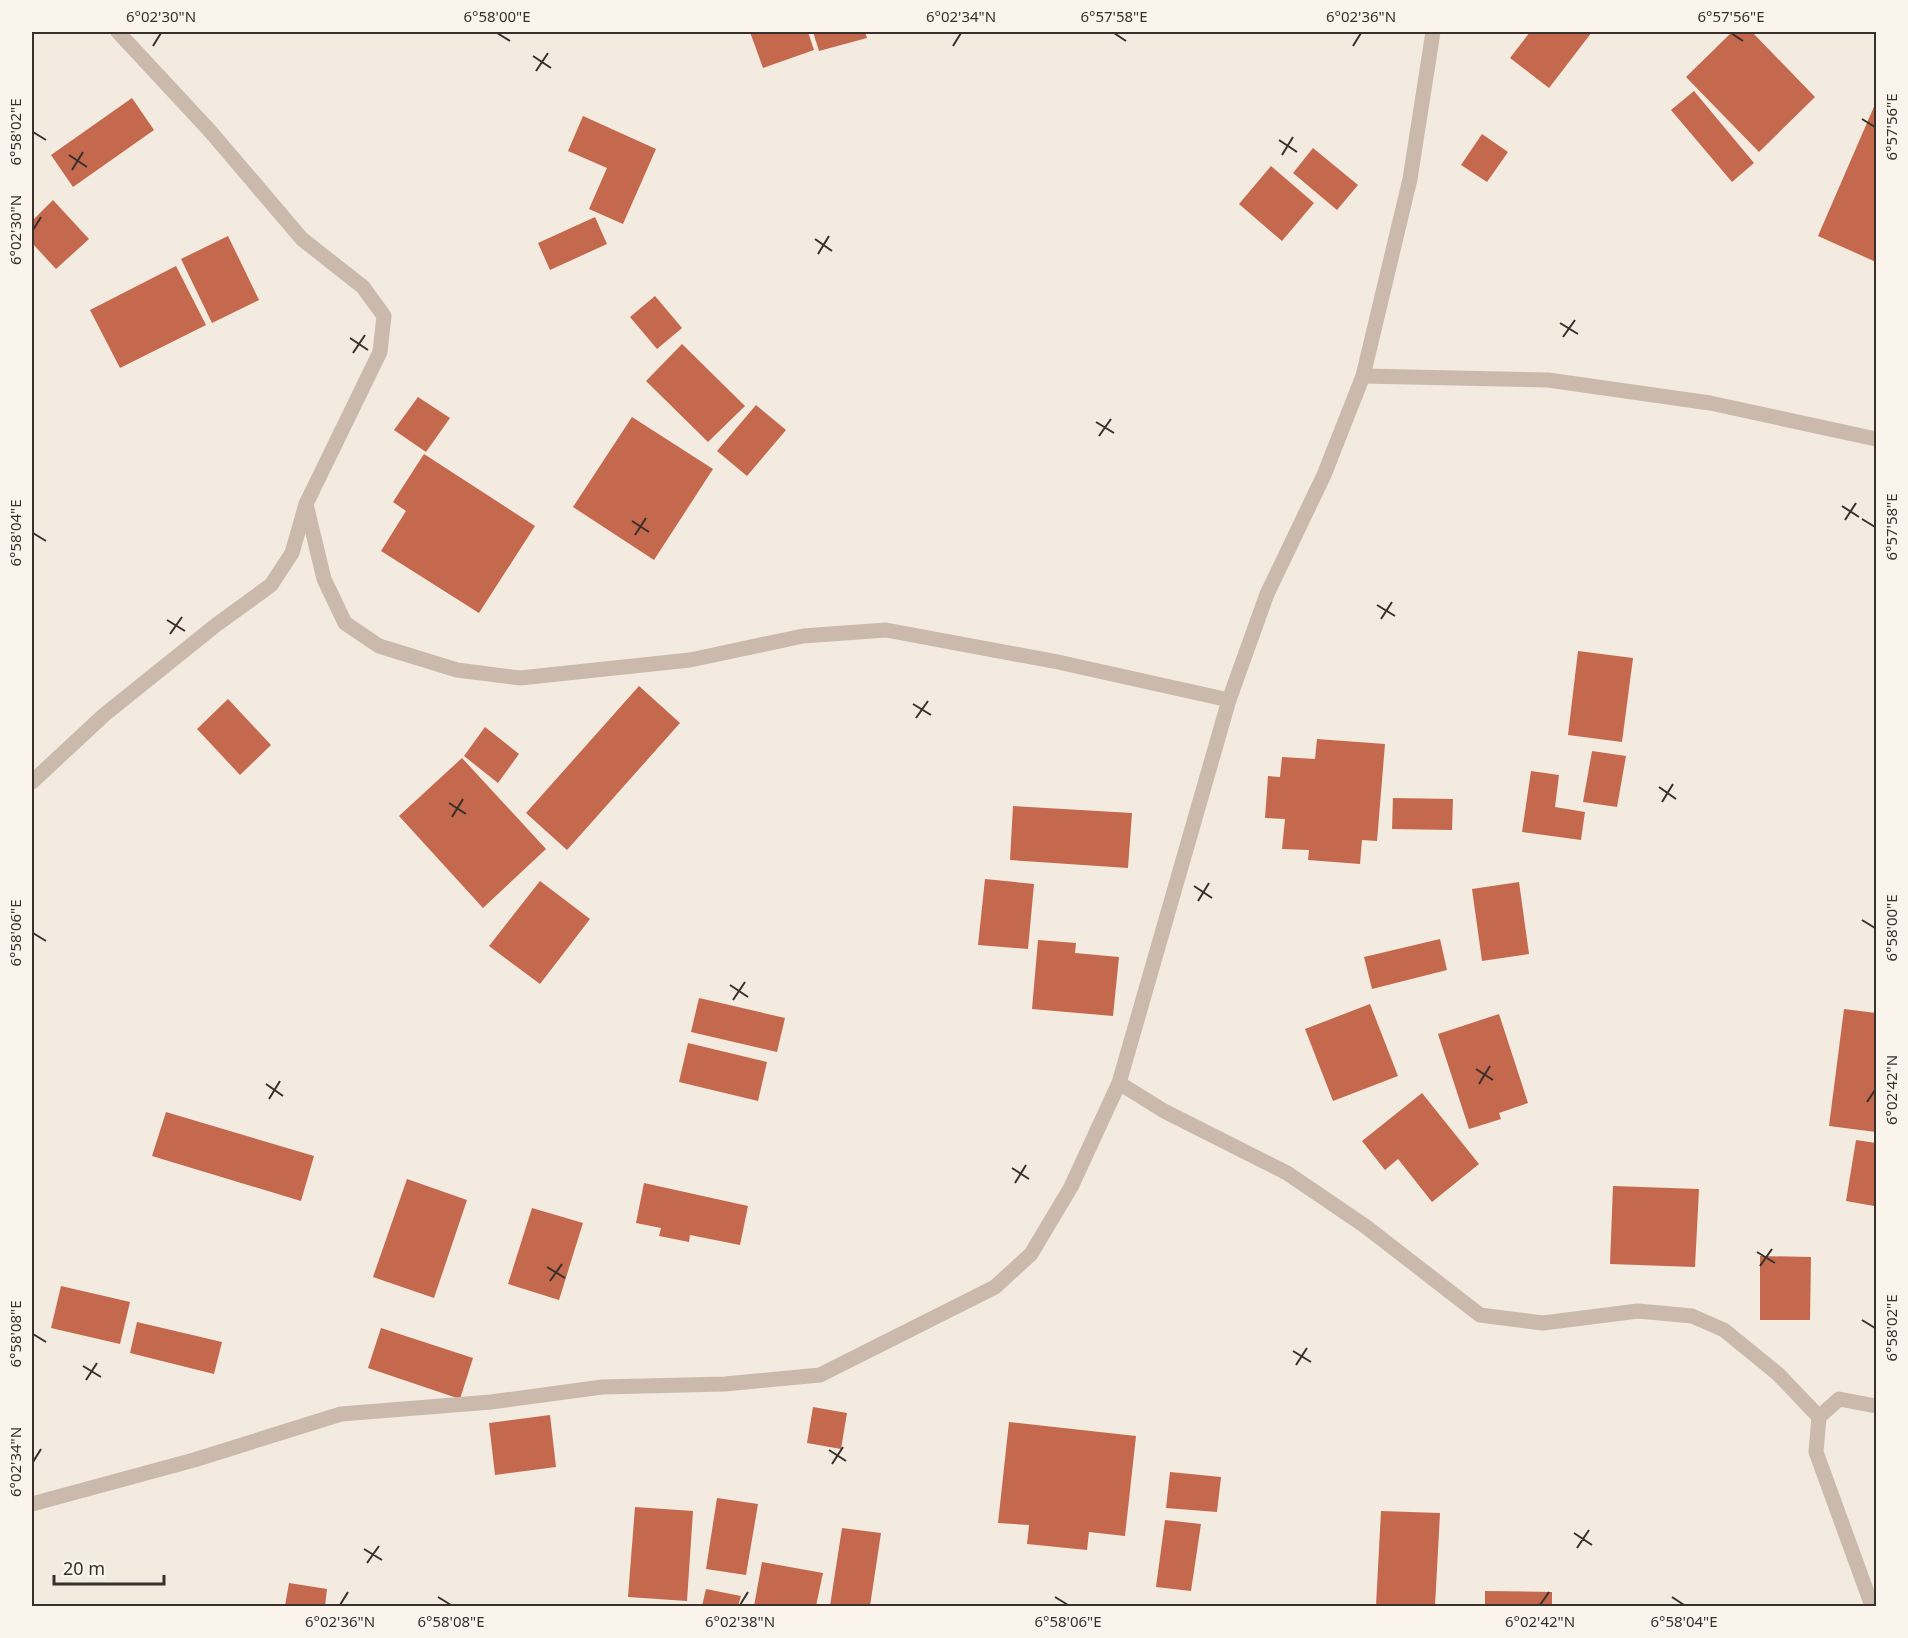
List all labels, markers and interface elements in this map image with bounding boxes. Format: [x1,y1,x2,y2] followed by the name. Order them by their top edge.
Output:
[126,6,196,26] text: 6°02'30"N
[463,6,531,26] text: 6°58'00"E
[926,6,996,26] text: 6°02'34"N
[1080,6,1148,26] text: 6°57'58"E
[1326,6,1396,26] text: 6°02'36"N
[1697,6,1765,26] text: 6°57'56"E
[1881,93,1901,161] text: 6°57'56"E
[5,98,25,166] text: 6°58'02"E
[5,195,25,265] text: 6°02'30"N
[1881,493,1901,561] text: 6°57'58"E
[5,499,25,567] text: 6°58'04"E
[1881,894,1901,962] text: 6°58'00"E
[5,899,25,967] text: 6°58'06"E
[1881,1055,1901,1125] text: 6°02'42"N
[1881,1294,1901,1362] text: 6°58'02"E
[5,1300,25,1368] text: 6°58'08"E
[5,1427,25,1497] text: 6°02'34"N
[54,1548,164,1586] scale bar
[63,1556,105,1580] text: 20 m
[305,1611,375,1631] text: 6°02'36"N
[417,1611,485,1631] text: 6°58'08"E
[705,1611,775,1631] text: 6°02'38"N
[1034,1611,1102,1631] text: 6°58'06"E
[1505,1611,1575,1631] text: 6°02'42"N
[1650,1611,1718,1631] text: 6°58'04"E

